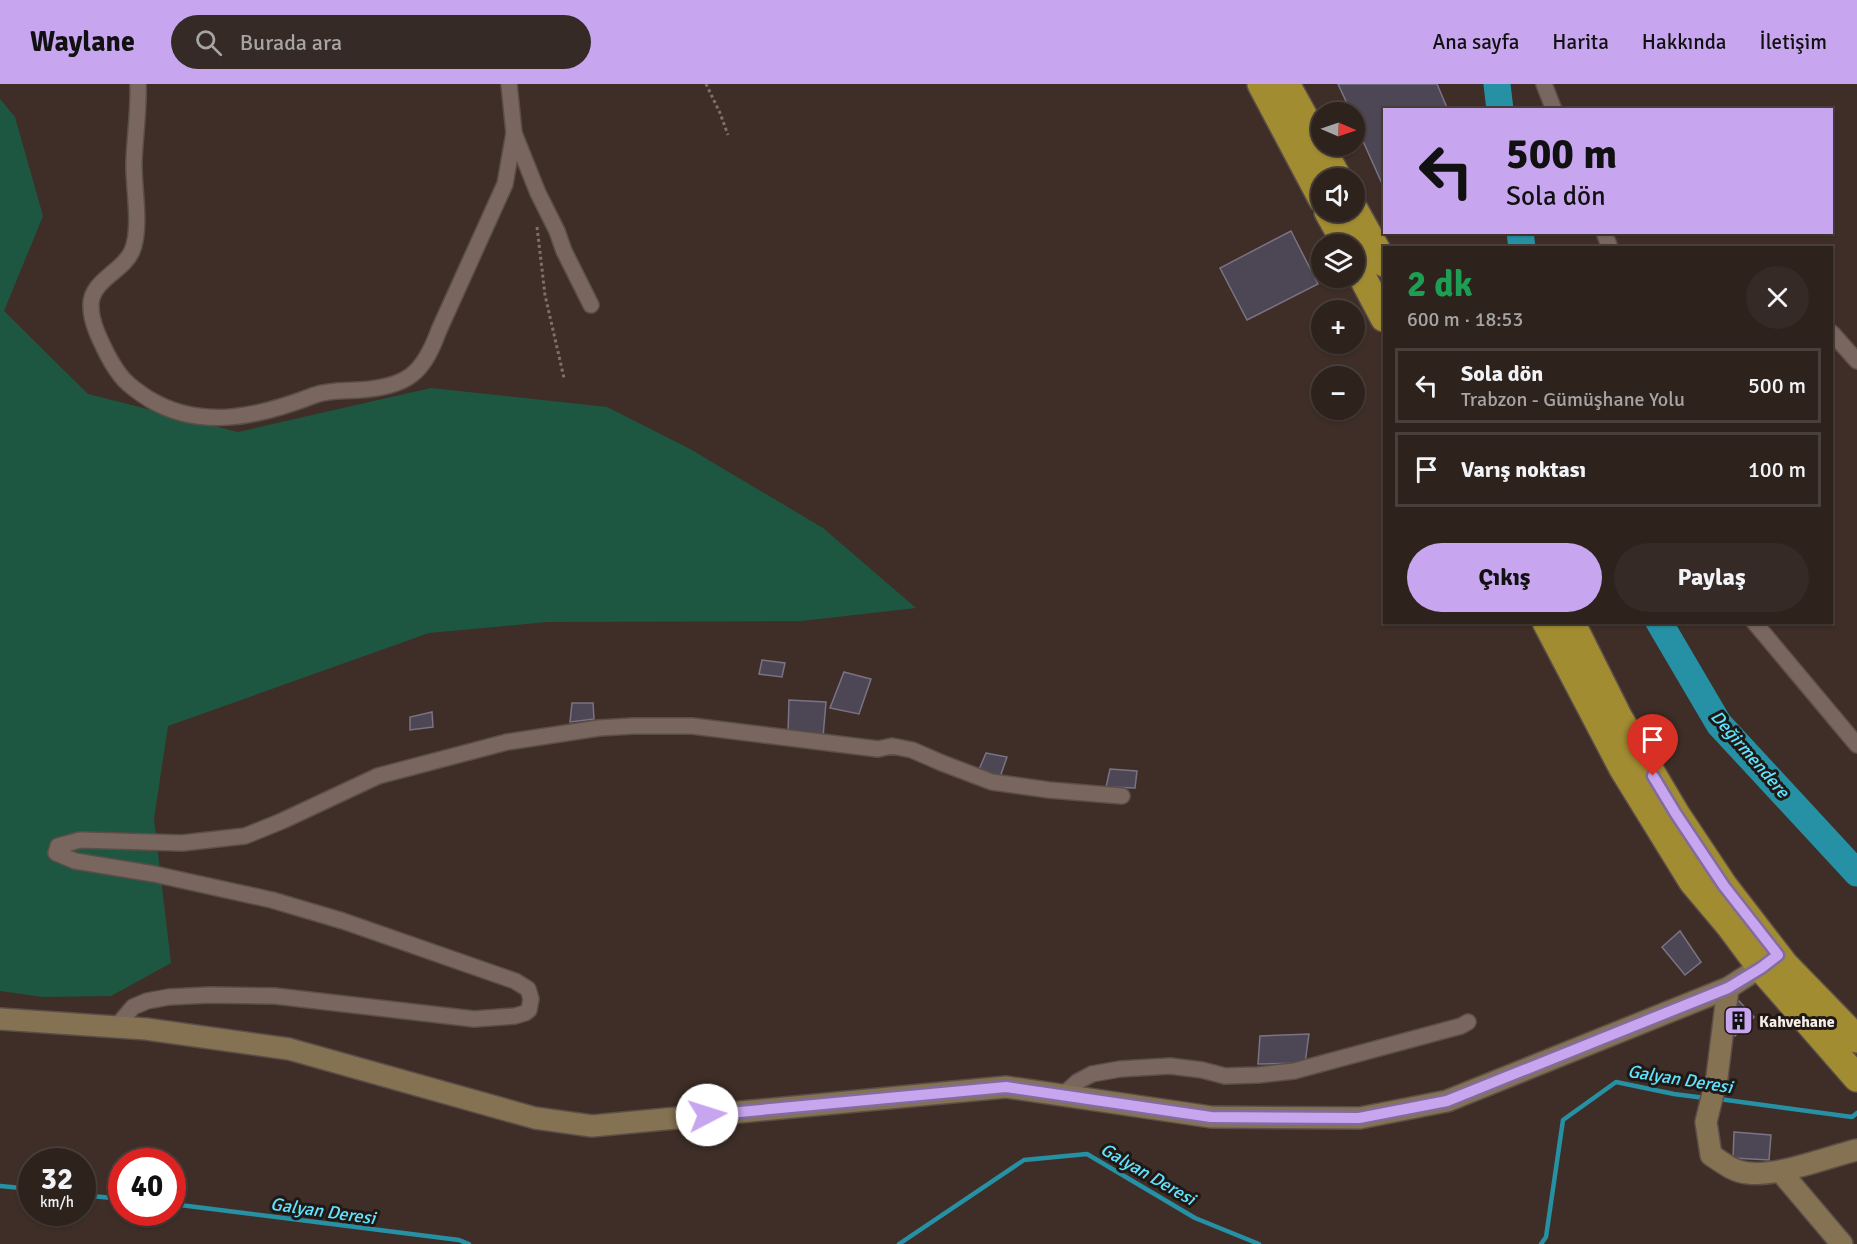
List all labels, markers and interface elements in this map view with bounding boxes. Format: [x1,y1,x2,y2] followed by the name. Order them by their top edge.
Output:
[171,15,591,69] search box
[30,25,135,59] text: Waylane
[192,26,225,59] icon: search
[240,29,342,56] text: Burada ara
[1432,29,1519,55] text: Ana sayfa
[1552,29,1609,55] text: Harita
[1642,29,1727,55] text: Hakkında
[1760,29,1827,55] text: İletişim
[1311,102,1365,156] north arrow
[1311,102,1365,420] map controls
[1506,129,1617,180] text: 500 m
[1407,132,1485,210] icon: left
[1311,168,1365,222] button: sound
[1506,180,1606,213] text: Sola dön
[1311,234,1365,288] button: layers
[1407,262,1473,307] text: 2 dk
[1746,266,1809,329] button: close
[1311,300,1365,354] button: +
[1407,307,1523,332] text: 600 m · 18:53
[1461,360,1543,387] text: Sola dön
[1311,366,1365,420] button: −
[1410,369,1443,402] icon: left
[1748,372,1806,399] text: 500 m
[1461,387,1685,412] text: Trabzon - Gümüşhane Yolu
[1410,453,1443,486] icon: arrive
[1461,456,1586,483] text: Varış noktası
[1748,456,1806,483] text: 100 m
[1407,543,1602,612] button: Çıkış
[1614,543,1809,612] button: Paylaş
[1706,706,1795,803] water label: Değirmendere
[1627,714,1678,776] pin
[1636,723,1669,756] icon: arrive
[1722,1005,1754,1037] building icon: Kahvehane
[1759,1012,1835,1032] place label: Kahvehane
[1626,1060,1736,1098] water label: Galyan Deresi
[675,1083,739,1147] position arrow
[1097,1138,1201,1211] water label: Galyan Deresi
[108,1148,186,1226] speed limit sign: 40
[41,1161,73,1198] text: 32
[40,1193,74,1211] text: km/h
[269,1193,379,1230] water label: Galyan Deresi

